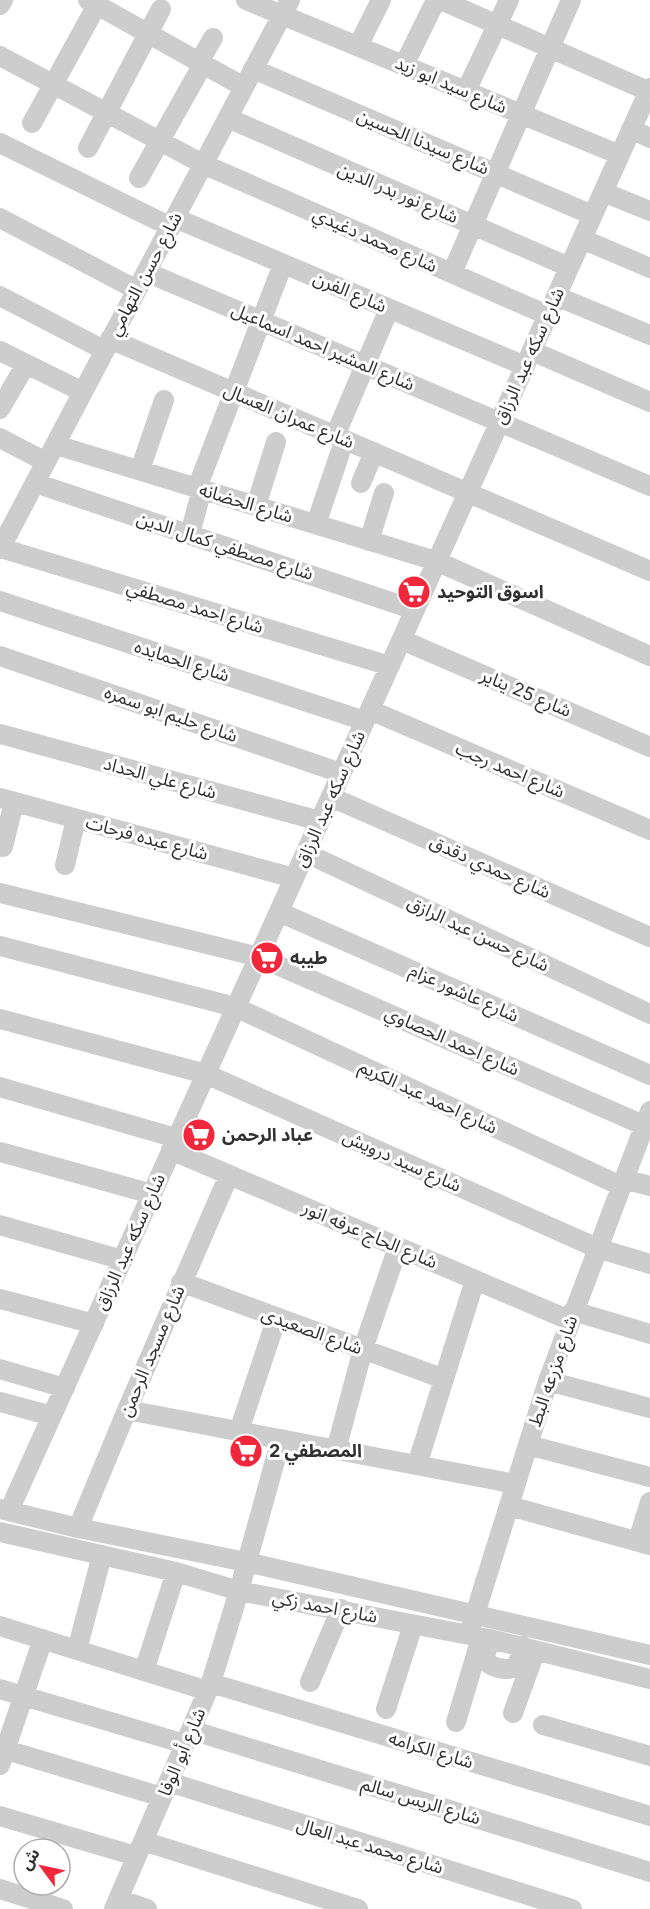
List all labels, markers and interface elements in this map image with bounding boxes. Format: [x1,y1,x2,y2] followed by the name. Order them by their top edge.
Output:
[391,52,510,121] street label: شارع سيد ابو زيد
[353,104,492,182] street label: شارع سيدنا الحسين
[333,158,461,231] street label: شارع نور بدر الدين
[308,203,441,280] street label: شارع محمد دغيدي
[103,208,190,341] street label: شارع حسن التهامي
[309,267,390,320] street label: شارع الفرن
[489,284,572,429] street label: شارع سكه عبد الرزاق
[227,298,418,398] street label: شارع المشير احمد اسماعيل
[219,379,357,456] street label: شارع عمران العسال
[196,478,295,530] street label: شارع الحضانه
[133,507,316,588] street label: شارع مصطفي كمال الدين
[396,574,432,610] supermarket icon: اسوق التوحيد
[123,576,266,641] street label: شارع احمد مصطفي
[437,581,544,602] place label: اسوق التوحيد
[131,635,232,690] street label: شارع الحمايده
[475,664,575,725] street label: شارع 25 يناير
[101,681,240,750] street label: شارع حليم ابو سمره
[290,727,373,872] street label: شارع سكه عبد الرزاق
[451,737,568,806] street label: شارع احمد رجب
[100,752,219,807] street label: شارع علي الحداد
[83,811,210,868] street label: شارع عبده فرحات
[425,831,554,906] street label: شارع حمدي دقدق
[402,891,552,979] street label: شارع حسن عبد الرازق
[249,940,285,976] supermarket icon: طيبه
[290,947,328,968] place label: طيبه
[405,959,522,1030] street label: شارع عاشور عزام
[380,1002,523,1083] street label: شارع احمد الحصاوي
[354,1055,501,1141] street label: شارع احمد عبد الكريم
[181,1117,217,1153] supermarket icon: عباد الرحمن
[222,1124,313,1146] place label: عباد الرحمن
[338,1125,465,1200] street label: شارع سيد درويش
[90,1170,173,1315] street label: شارع سكه عبد الرزاق
[297,1196,441,1276] street label: شارع الحاج عرفه انور
[114,1282,192,1421] street label: شارع مسجد الرحمن
[258,1303,365,1362] street label: شارع الصعيدى
[524,1313,585,1430] street label: شارع مزرعه البط
[228,1433,264,1469] supermarket icon: المصطفي 2
[269,1440,362,1465] place label: المصطفي 2
[270,1586,379,1631] street label: شارع احمد زكي
[153,1705,213,1801] street label: شارع أبو الوفا
[385,1727,476,1776] street label: شارع الكرامه
[358,1772,483,1832] street label: شارع الريس سالم
[293,1813,446,1882] street label: شارع محمد عبد العال
[12,1837,72,1897] north arrow
[15,1844,44,1873] text: ش

